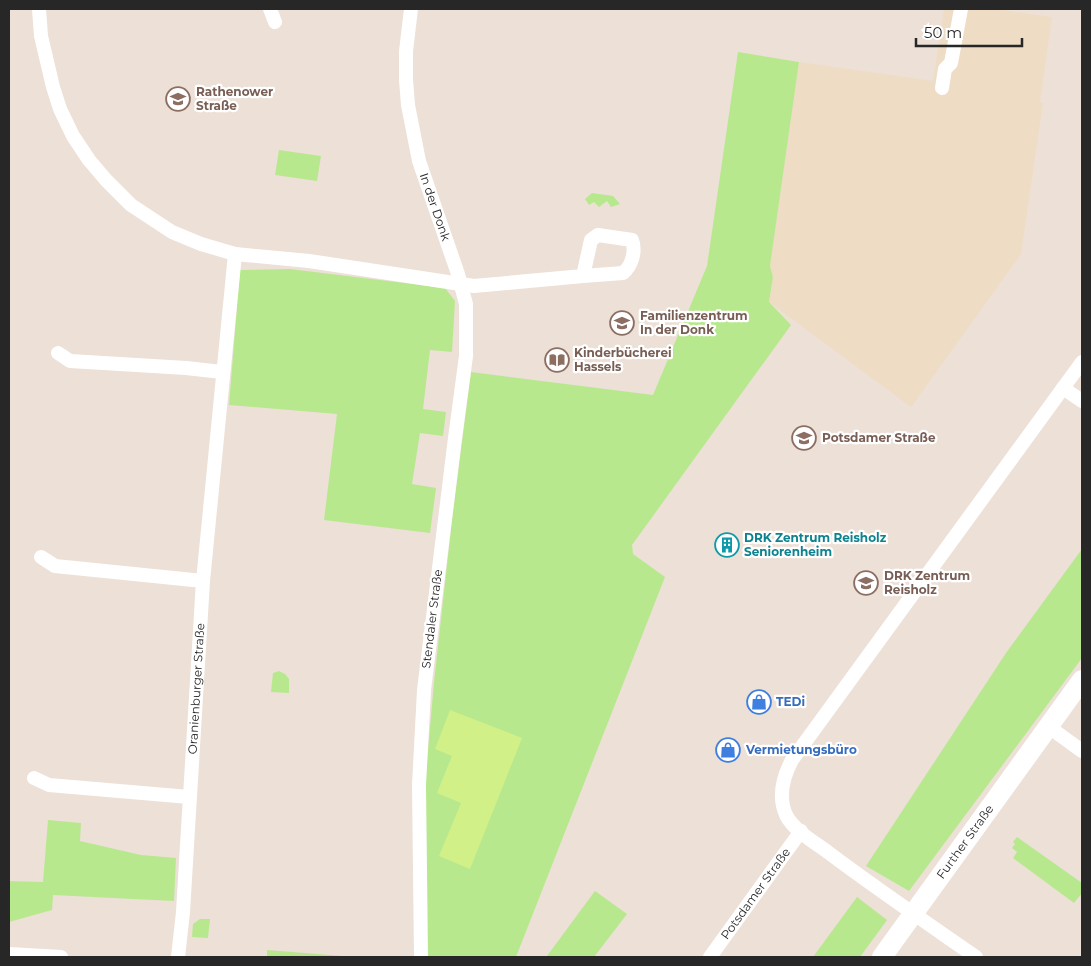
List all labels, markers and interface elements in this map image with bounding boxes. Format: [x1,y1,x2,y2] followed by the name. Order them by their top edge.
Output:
[916,15,1022,47] scale bar
[924,23,962,42] text: 50 m
[196,84,273,113] place label: Rathenower Straße
[165,86,191,112] school or university icon: Rathenower Straße
[417,171,454,244] street label: In der Donk
[640,308,748,337] place label: Familienzentrum In der Donk
[609,310,635,336] school or university icon: Familienzentrum In der Donk
[574,345,672,374] place label: Kinderbücherei Hassels
[544,347,570,373] library icon: Kinderbücherei Hassels
[791,425,817,451] school or university icon: Potsdamer Straße
[822,430,936,445] place label: Potsdamer Straße
[744,530,887,559] place label: DRK Zentrum Reisholz Seniorenheim
[714,532,740,558] building icon: DRK Zentrum Reisholz Seniorenheim
[418,568,445,669] street label: Stendaler Straße
[884,568,970,597] place label: DRK Zentrum Reisholz
[853,570,879,596] school or university icon: DRK Zentrum Reisholz
[185,623,207,755] street label: Oranienburger Straße
[746,689,772,715] shop icon: TEDi
[776,694,805,709] place label: TEDi
[715,737,741,763] shop icon: Vermietungsbüro
[745,742,857,757] place label: Vermietungsbüro
[933,802,996,882] street label: Further Straße
[717,845,793,942] street label: Potsdamer Straße

